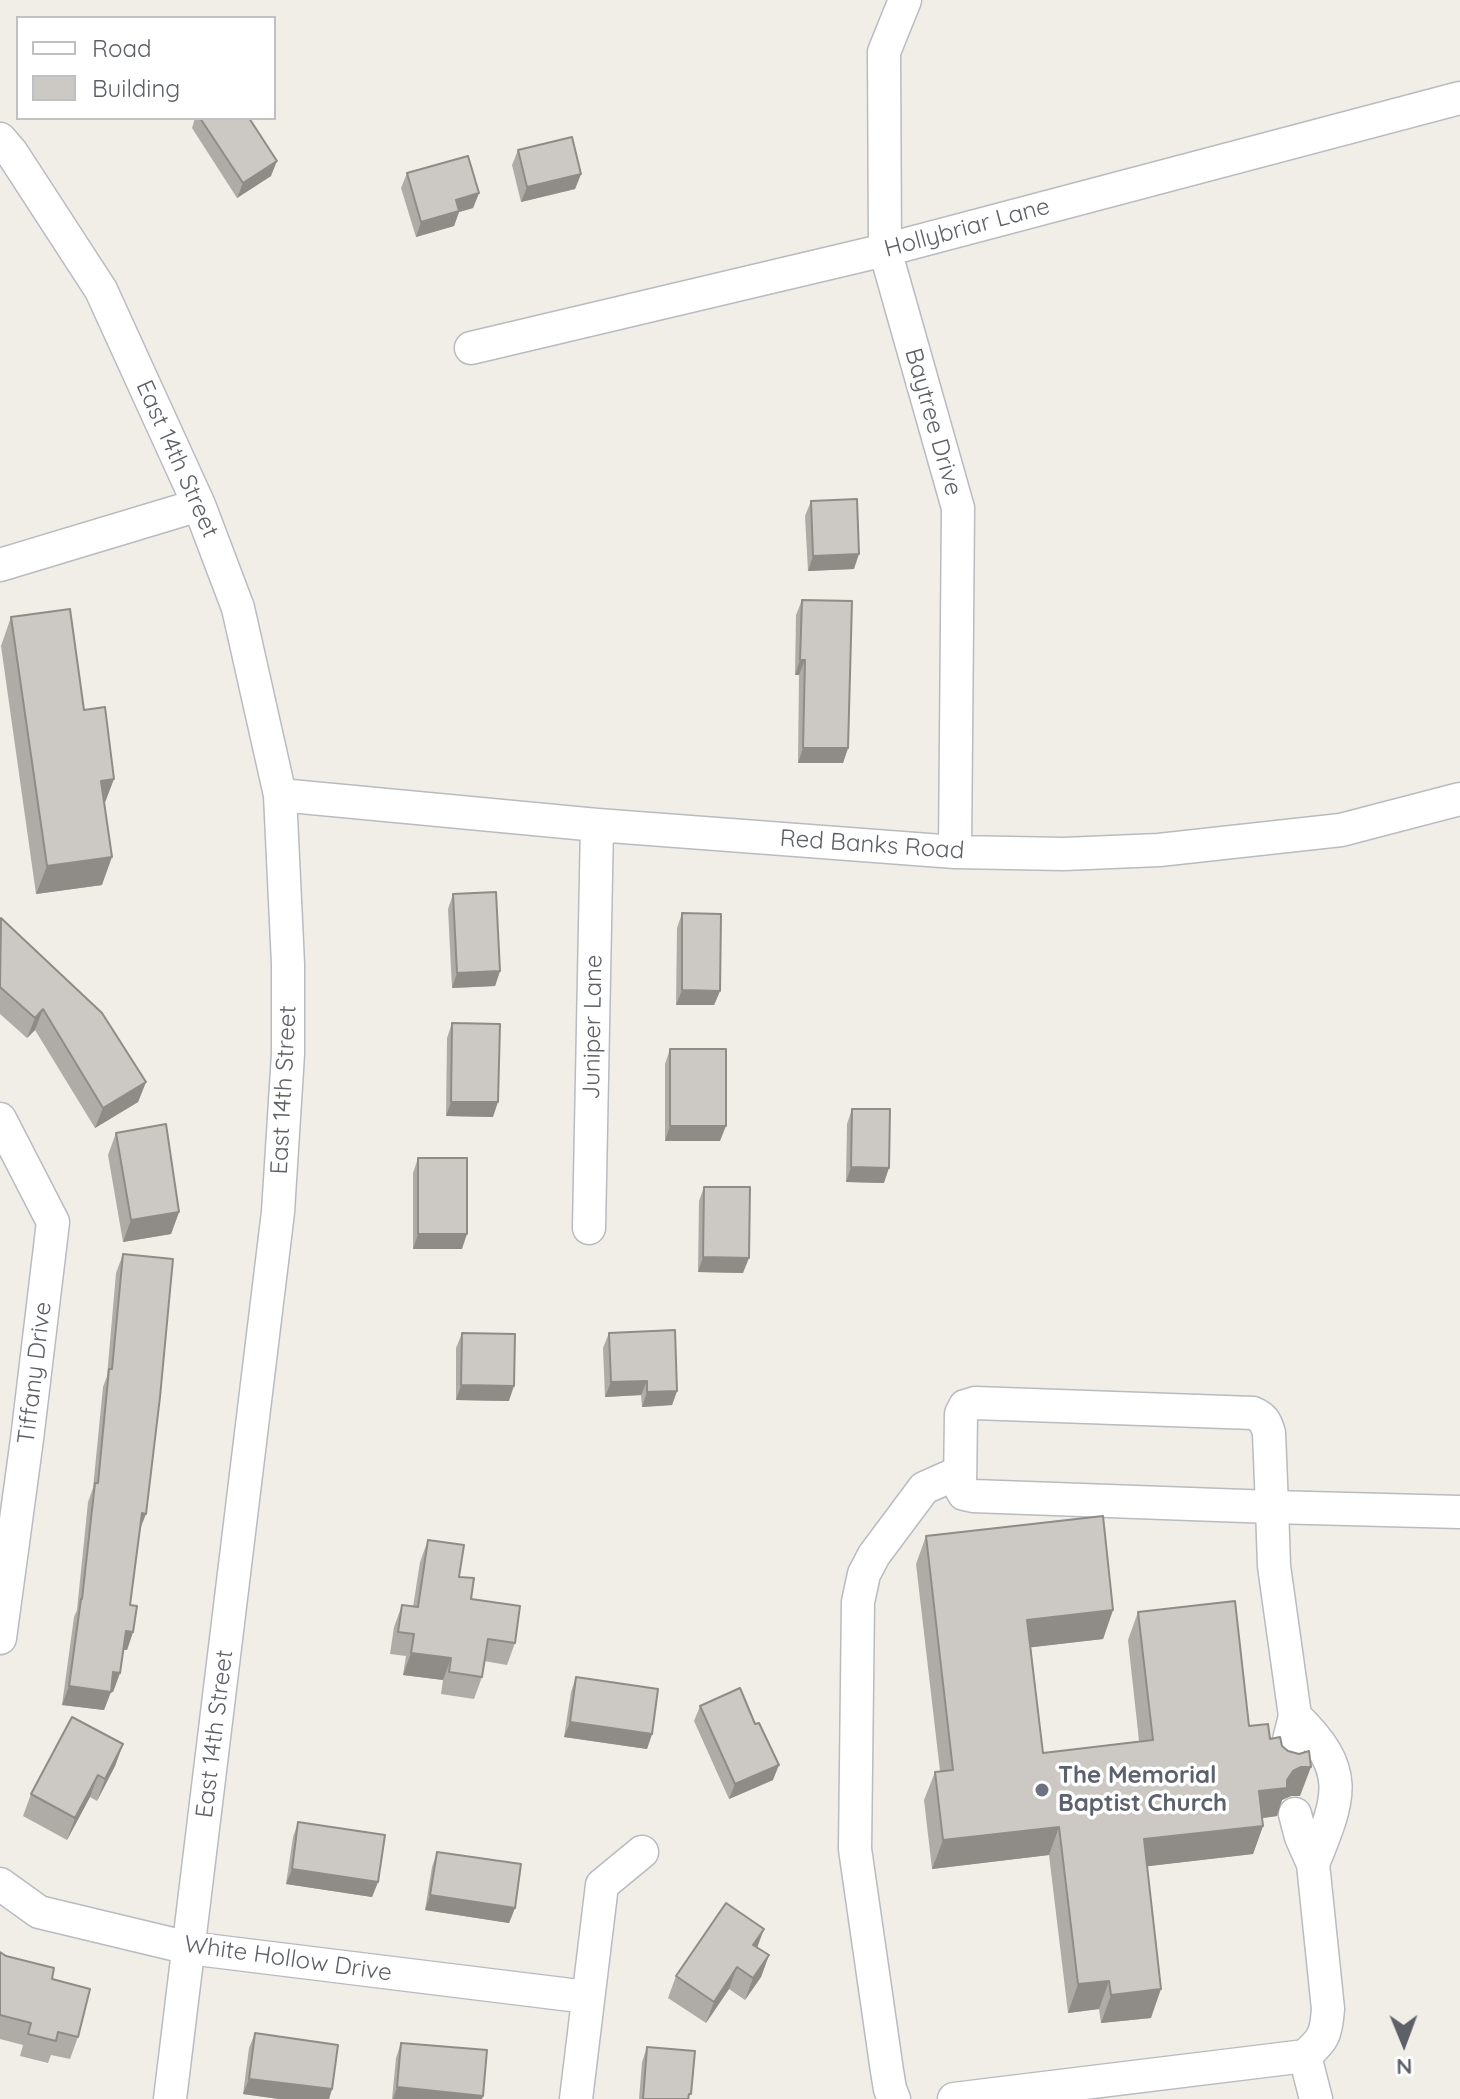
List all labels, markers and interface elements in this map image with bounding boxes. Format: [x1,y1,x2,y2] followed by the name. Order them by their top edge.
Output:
[16,16,276,120] legend
[92,33,152,63] text: Road
[92,73,180,103] text: Building
[881,192,1053,264] street label: Hollybriar Lane
[898,345,968,499] street label: Baytree Drive
[129,376,225,542] street label: East 14th Street
[779,824,965,866] street label: Red Banks Road
[577,954,609,1100] street label: Juniper Lane
[265,1005,303,1175] street label: East 14th Street
[12,1300,58,1446] street label: Tiffany Drive
[190,1648,240,1820] street label: East 14th Street
[1058,1762,1227,1818] place label: The Memorial Baptist Church
[1033,1781,1051,1799] marker: The Memorial Baptist Church
[182,1930,394,1988] street label: White Hollow Drive
[1364,2003,1444,2083] north arrow
[1396,2053,1413,2081] text: N

